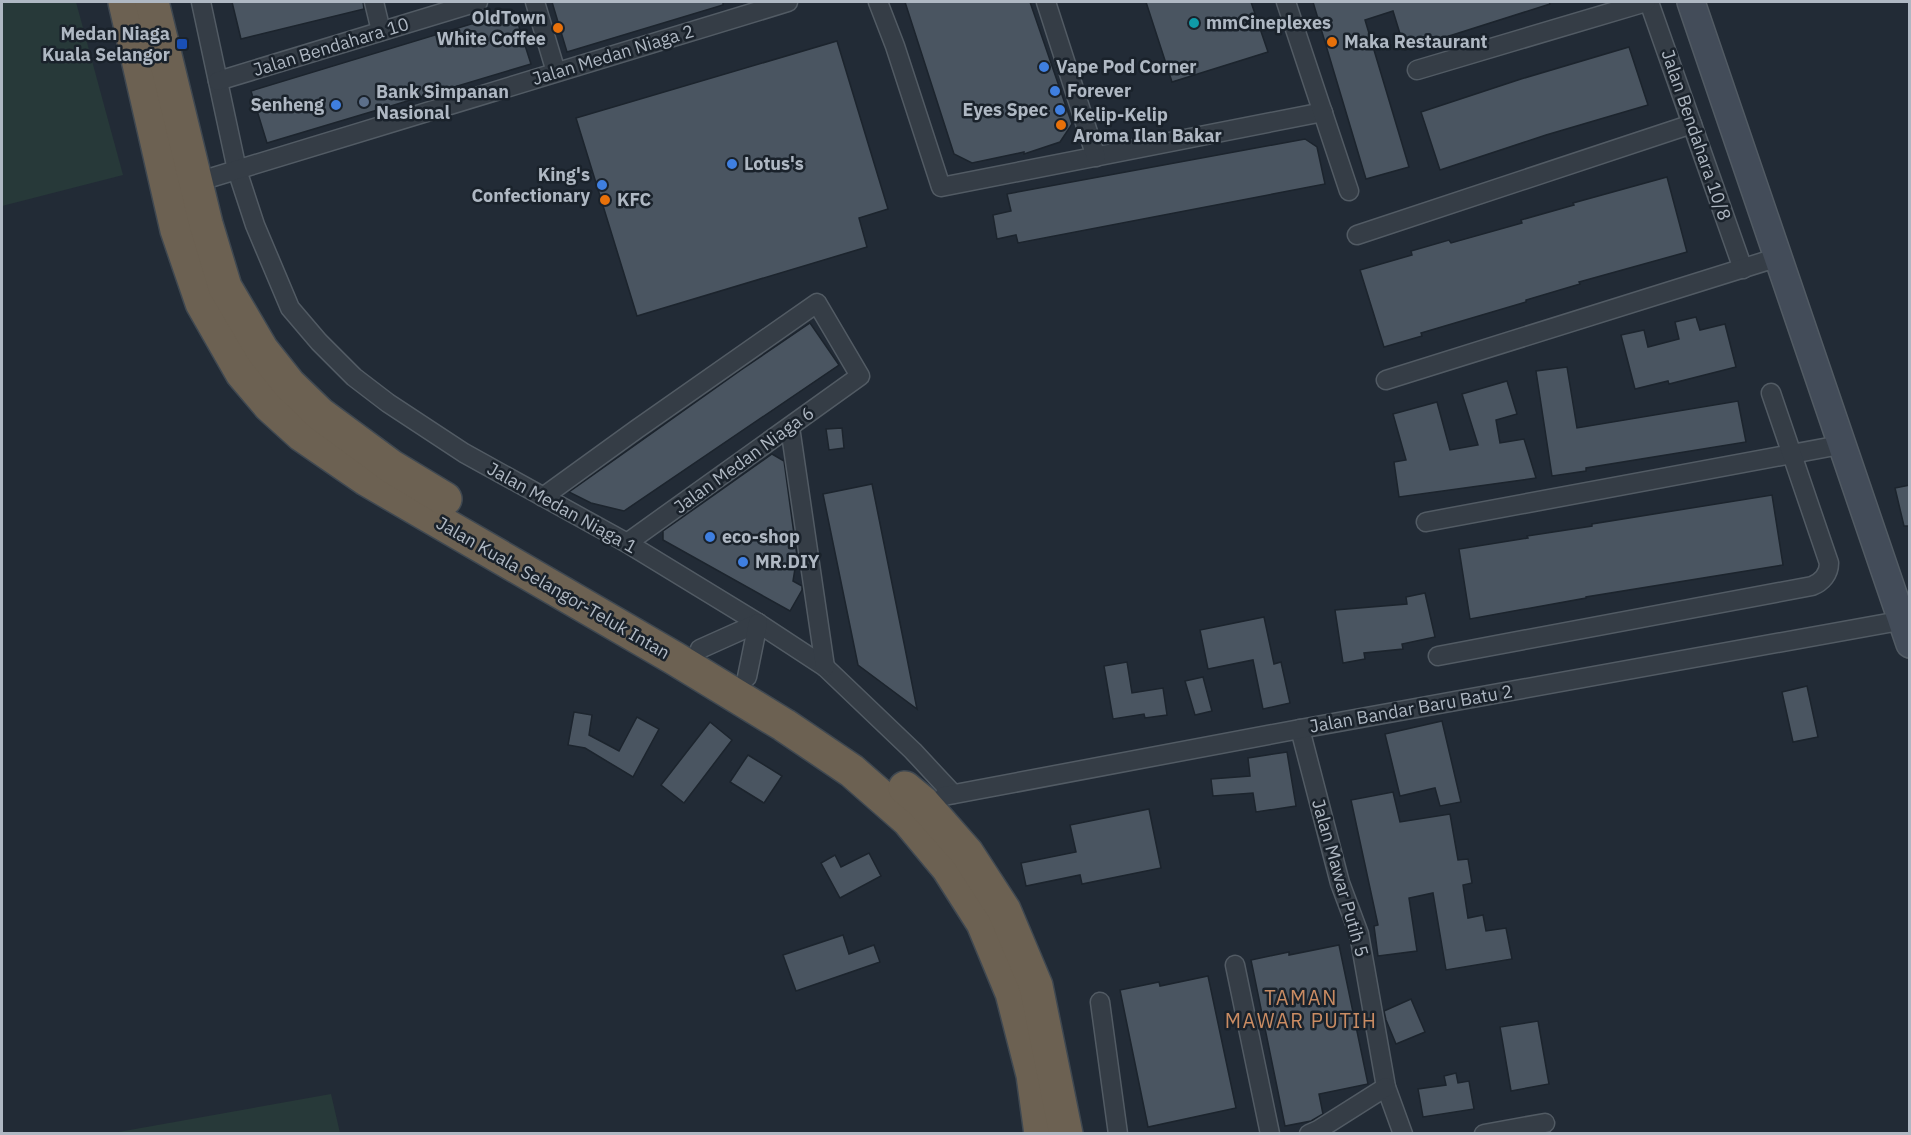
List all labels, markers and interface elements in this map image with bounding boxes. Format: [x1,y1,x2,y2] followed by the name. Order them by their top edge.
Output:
[436,6,546,50] place label: OldTown White Coffee
[1206,11,1331,34] place label: mmCineplexes
[250,12,411,81] street label: Jalan Bendahara 10
[1187,16,1201,30] marker: mmCineplexes
[529,19,696,90] street label: Jalan Medan Niaga 2
[551,21,565,35] marker: OldTown White Coffee
[42,22,170,66] place label: Medan Niaga Kuala Selangor
[1344,30,1488,53] place label: Maka Restaurant
[1325,35,1339,49] marker: Maka Restaurant
[175,37,189,51] marker: Medan Niaga Kuala Selangor
[1656,46,1737,223] street label: Jalan Bendahara 10/8
[1056,55,1197,78] place label: Vape Pod Corner
[1037,60,1051,74] marker: Vape Pod Corner
[1067,79,1131,102] place label: Forever
[376,80,509,124] place label: Bank Simpanan Nasional
[1048,84,1062,98] marker: Forever
[250,93,324,116] place label: Senheng
[357,95,371,109] marker: Bank Simpanan Nasional
[329,98,343,112] marker: Senheng
[963,98,1048,121] place label: Eyes Spec
[1053,103,1067,117] marker: Eyes Spec
[1073,103,1222,147] place label: Kelip-Kelip Aroma Ilan Bakar
[1054,118,1068,132] marker: Kelip-Kelip Aroma Ilan Bakar
[744,152,804,175] place label: Lotus's
[725,157,739,171] marker: Lotus's
[471,163,590,207] place label: King's Confectionary
[595,178,609,192] marker: King's Confectionary
[617,188,652,211] place label: KFC
[598,193,612,207] marker: KFC
[669,401,818,518] street label: Jalan Medan Niaga 6
[483,457,641,558] street label: Jalan Medan Niaga 1
[432,511,674,664] street label: Jalan Kuala Selangor-Teluk Intan
[722,525,800,548] place label: eco-shop
[703,530,717,544] marker: eco-shop
[755,550,820,573] place label: MR.DIY
[736,555,750,569] marker: MR.DIY
[1308,679,1514,738] street label: Jalan Bandar Baru Batu 2
[1307,796,1374,960] street label: Jalan Mawar Putih 5
[1225,984,1377,1034] district label: TAMAN MAWAR PUTIH

